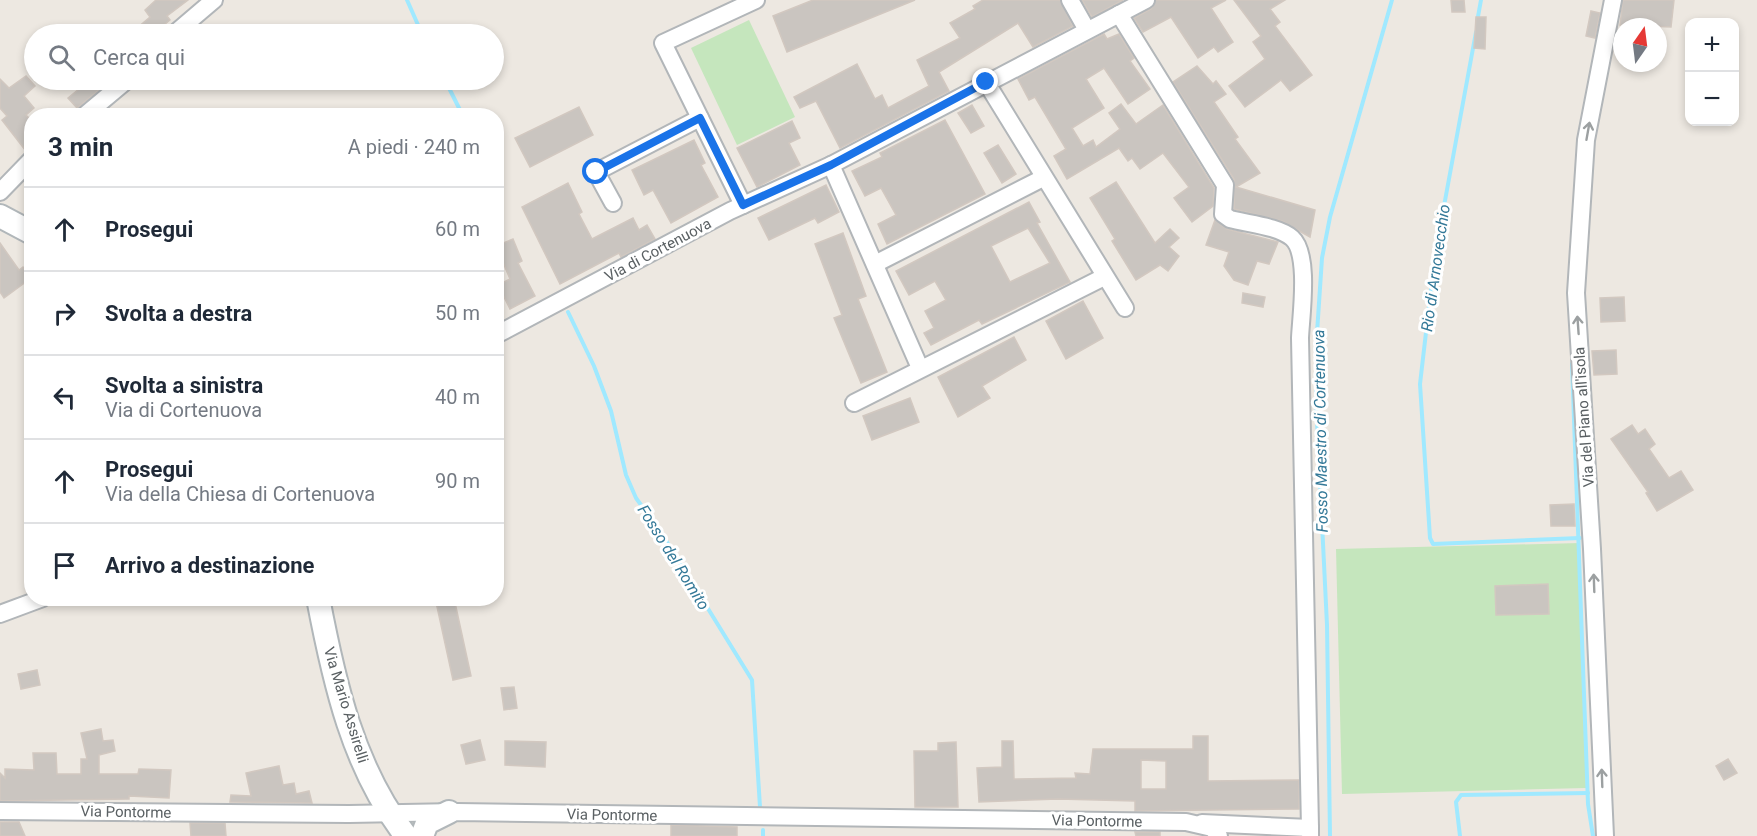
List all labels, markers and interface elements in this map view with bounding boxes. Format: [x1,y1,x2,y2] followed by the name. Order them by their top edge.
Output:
[1613,18,1667,72] north arrow
[1685,18,1739,126] map controls
[1685,18,1739,72] button: +
[24,24,504,90] search box
[45,41,78,74] icon: search
[93,45,185,70] text: Cerca qui
[972,68,998,94] route end
[1685,72,1739,126] button: −
[1583,122,1594,141] one-way arrow
[48,132,113,162] text: 3 min
[348,135,480,159] text: A piedi · 240 m
[582,158,608,184] route start
[1417,203,1454,333] water label: Rio di Arnovecchio
[48,213,81,246] icon: ahead
[602,214,714,286] street label: Via di Cortenuova
[105,217,193,242] text: Prosegui
[435,217,480,241] text: 60 m
[48,297,81,330] icon: right
[105,301,252,326] text: Svolta a destra
[435,301,480,325] text: 50 m
[1572,316,1583,336] one-way arrow
[1309,329,1332,533] water label: Fosso Maestro di Cortenuova
[1570,346,1598,488] street label: Via del Piano all'isola
[105,373,263,398] text: Svolta a sinistra
[48,381,81,414] icon: left
[435,385,480,409] text: 40 m
[105,398,262,422] text: Via di Cortenuova
[105,457,193,482] text: Prosegui
[48,465,81,498] icon: ahead
[435,469,480,493] text: 90 m
[105,482,375,506] text: Via della Chiesa di Cortenuova
[634,501,714,613] water label: Fosso del Romito
[48,549,81,582] icon: arrive
[105,553,314,578] text: Arrivo a destinazione
[1588,573,1599,593] one-way arrow
[320,645,372,765] street label: Via Mario Assirelli
[1597,768,1608,788] one-way arrow
[80,802,172,822] street label: Via Pontorme
[566,805,658,825] street label: Via Pontorme
[1051,811,1143,831] street label: Via Pontorme

